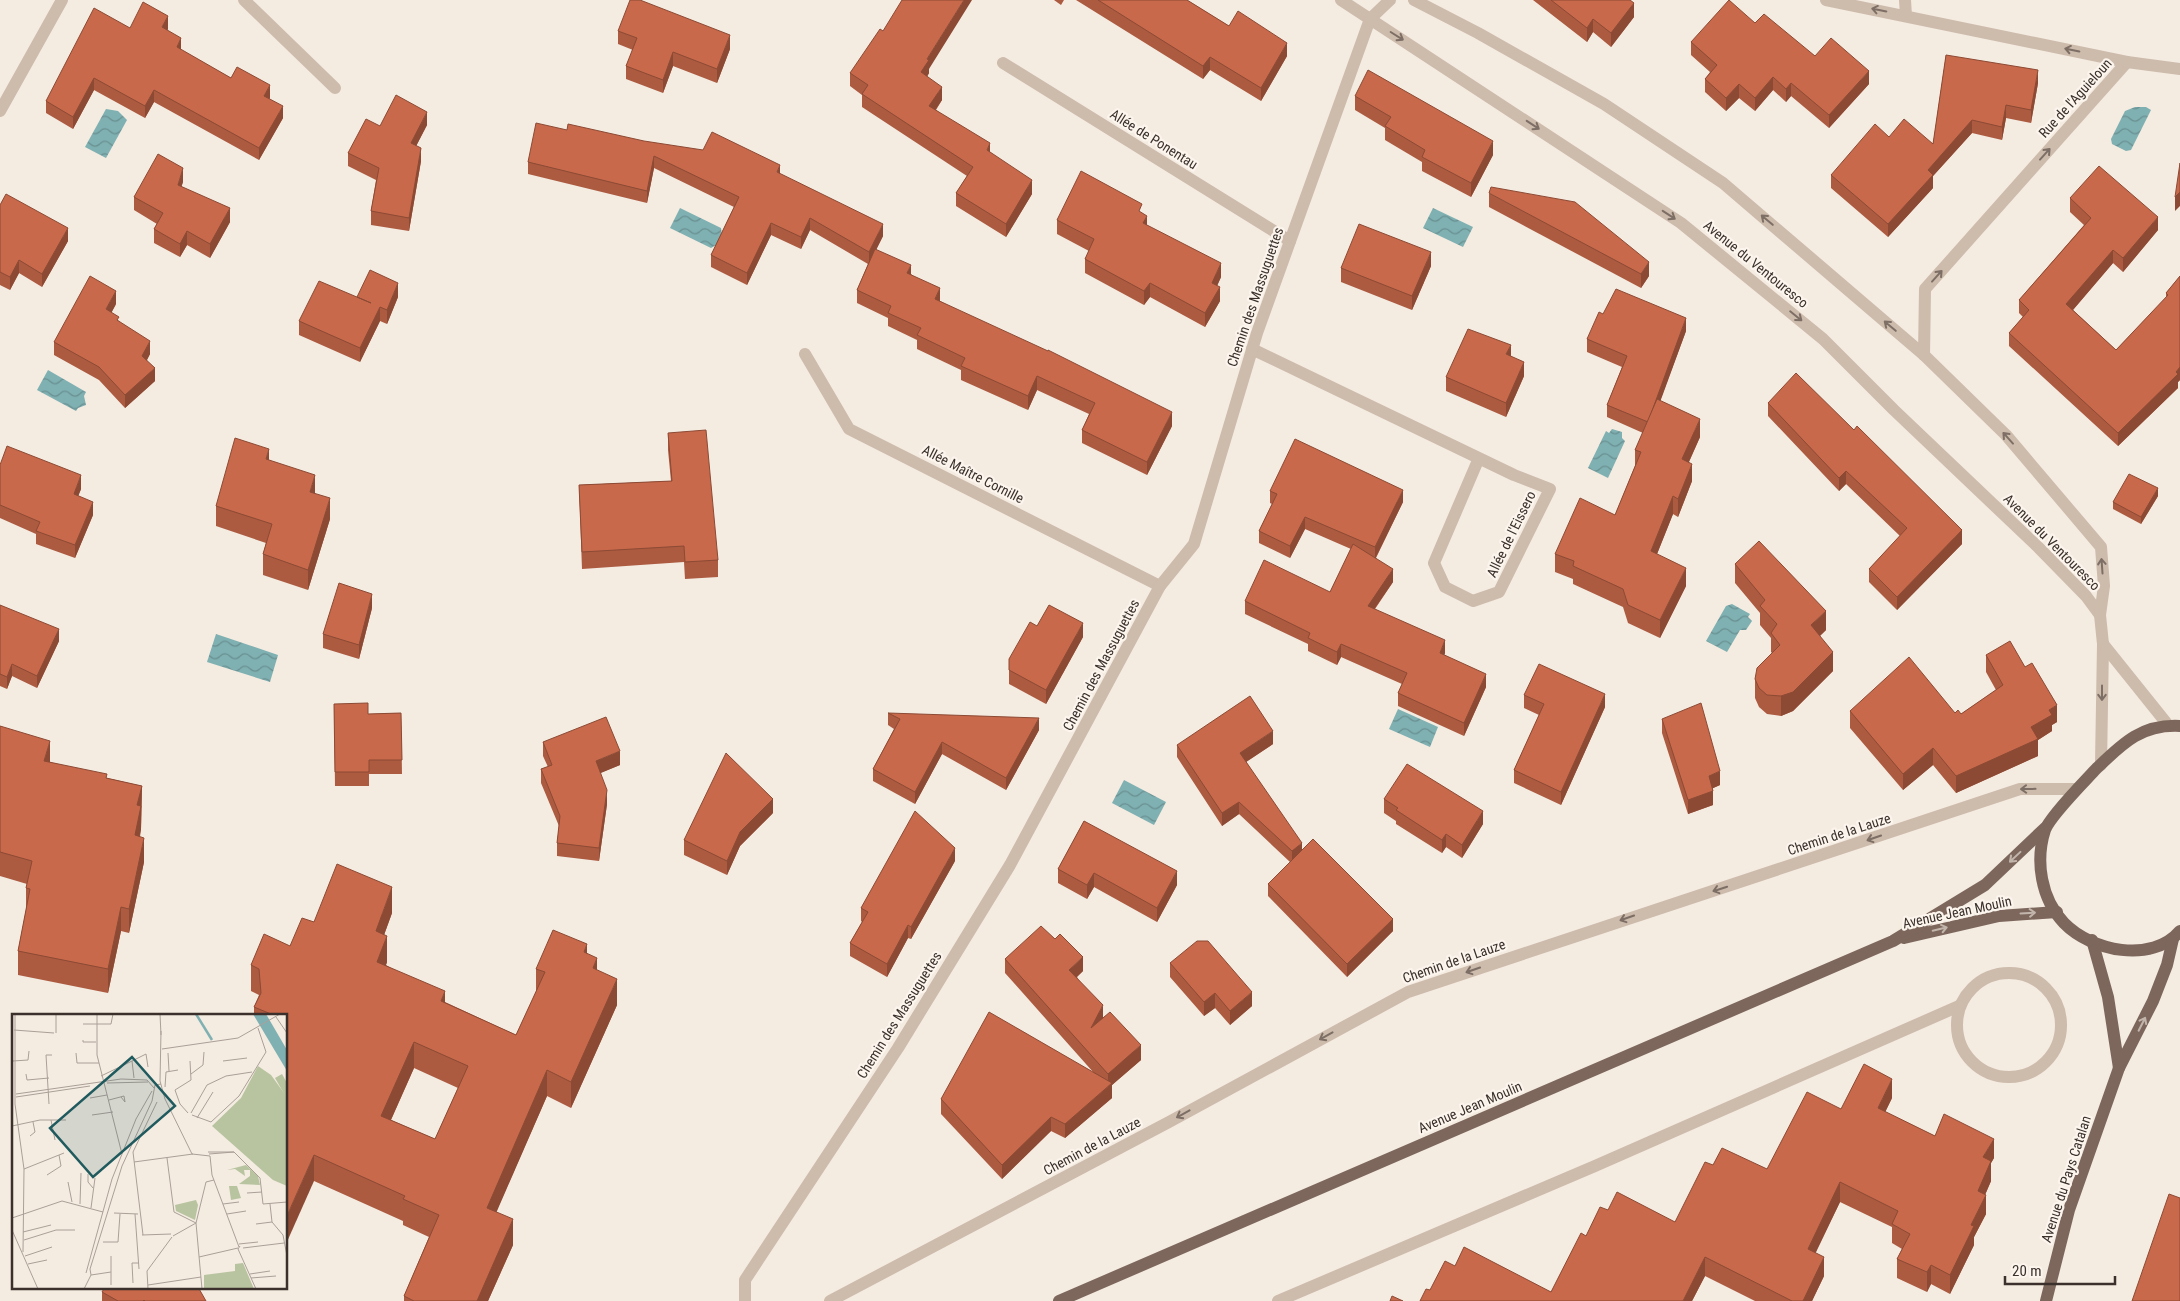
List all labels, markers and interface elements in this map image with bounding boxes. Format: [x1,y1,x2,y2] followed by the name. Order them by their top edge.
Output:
[1871,5,1887,15] one-way arrow
[1390,31,1404,41] one-way arrow
[2065,45,2081,55] one-way arrow
[2035,55,2115,141] street label: Rue de l'Aguieloun
[1107,106,1201,172] street label: Allée de Ponentau
[1526,120,1540,130] one-way arrow
[2039,148,2051,161] one-way arrow
[1661,210,1675,220] one-way arrow
[1760,215,1773,226] one-way arrow
[1701,217,1811,311] street label: Avenue du Ventouresco
[1224,225,1286,369] street label: Chemin des Massuguettes
[1931,269,1943,282] one-way arrow
[1789,310,1802,321] one-way arrow
[1884,320,1897,331] one-way arrow
[2002,431,2014,444] one-way arrow
[920,442,1027,507] street label: Allée Maître Cornille
[1483,488,1539,580] street label: Allée de l'Eissero
[2000,490,2104,594] street label: Avenue du Ventouresco
[2097,558,2107,574] one-way arrow
[1060,597,1142,733] street label: Chemin des Massuguettes
[2097,684,2107,701] one-way arrow
[2021,784,2037,794] one-way arrow
[1785,810,1893,858] street label: Chemin de la Lauze
[1867,834,1882,843] one-way arrow
[2009,851,2022,863] one-way arrow
[1712,885,1728,895] one-way arrow
[1901,893,2013,931] street label: Avenue Jean Moulin
[2019,909,2035,918] one-way arrow
[1620,914,1636,923] one-way arrow
[1932,924,1948,933] one-way arrow
[1401,936,1508,986] street label: Chemin de la Lauze
[853,949,945,1081] street label: Chemin des Massuguettes
[1466,966,1482,975] one-way arrow
[12,1014,288,1288] inset map
[2138,1017,2147,1032] one-way arrow
[1319,1032,1334,1042] one-way arrow
[1416,1078,1524,1136] street label: Avenue Jean Moulin
[1176,1110,1191,1119] one-way arrow
[1041,1113,1144,1178] street label: Chemin de la Lauze
[2038,1114,2094,1244] street label: Avenue du Pays Catalan
[2005,1254,2115,1286] scale bar
[2012,1262,2042,1280] text: 20 m

